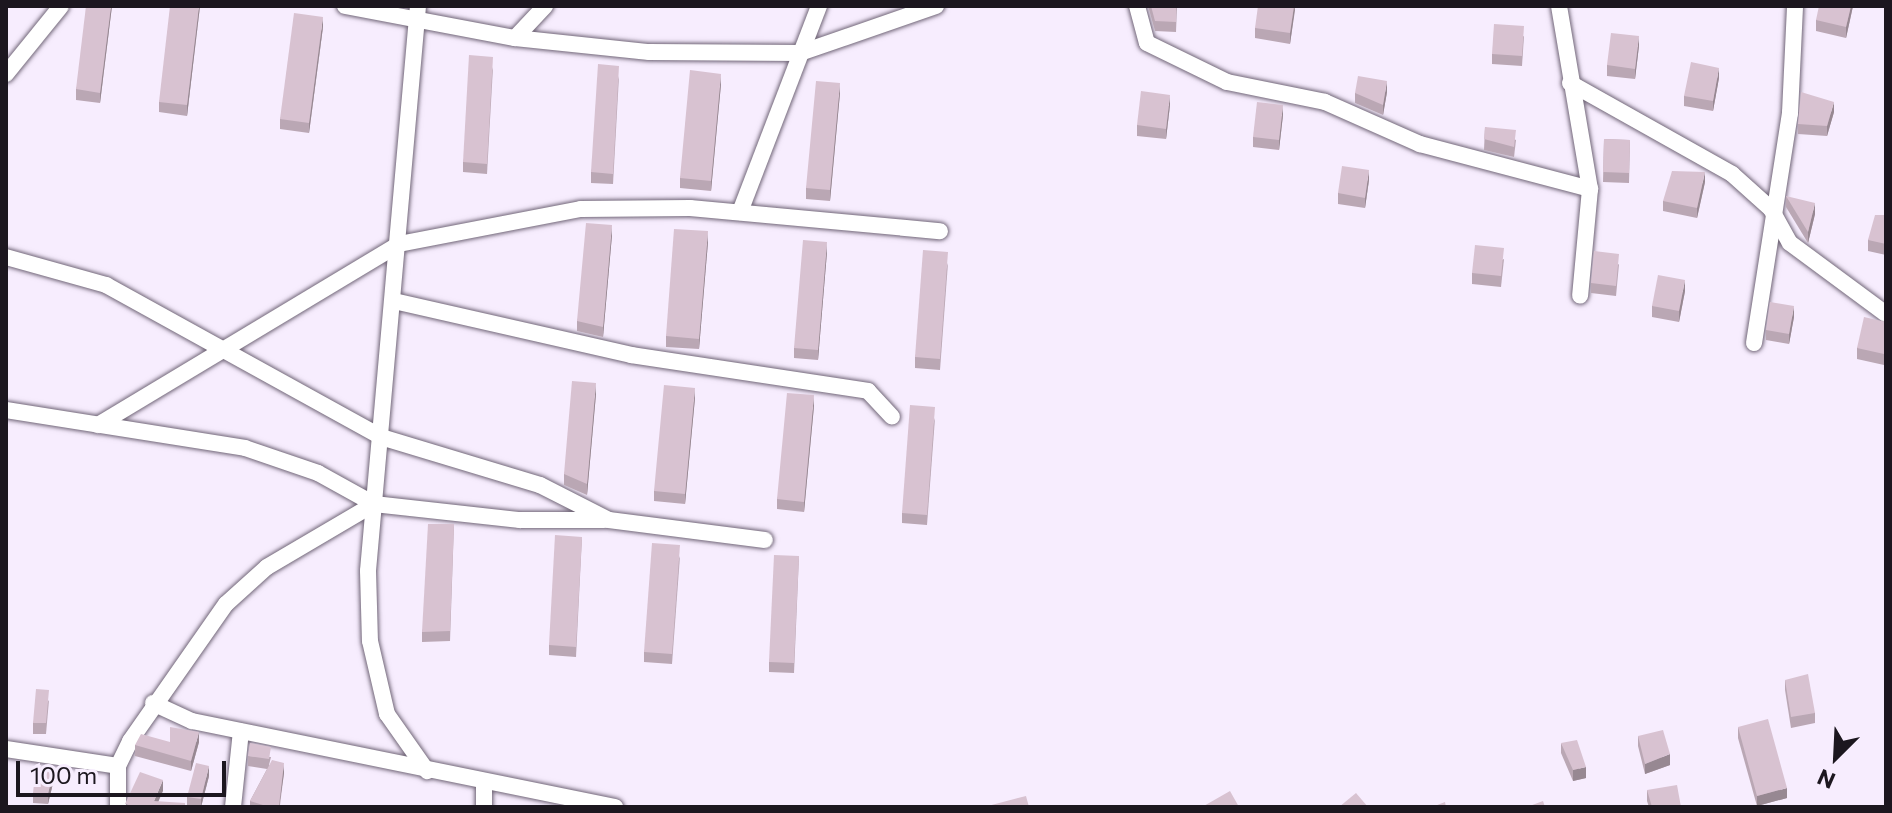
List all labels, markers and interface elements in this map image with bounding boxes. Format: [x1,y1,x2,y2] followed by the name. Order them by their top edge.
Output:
[1796,717,1876,797] north arrow
[20,745,230,795] scale bar
[30,760,97,789] text: 100 m
[1813,764,1839,795] text: N

